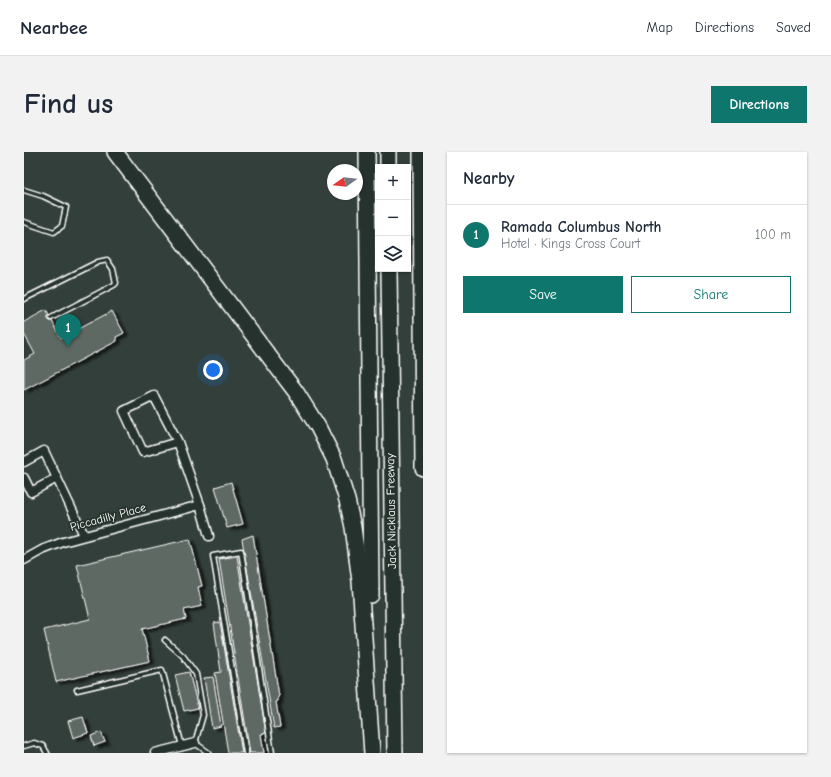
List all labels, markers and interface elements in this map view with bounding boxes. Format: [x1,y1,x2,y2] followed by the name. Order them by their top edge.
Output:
[20,17,88,39] text: Nearbee
[646,19,673,36] text: Map
[695,19,754,36] text: Directions
[776,19,811,36] text: Saved
[711,86,807,123] button: Directions
[24,88,113,120] text: Find us
[327,164,363,200] north arrow
[375,164,411,272] map controls
[375,164,411,200] button: +
[463,169,514,188] text: Nearby
[375,200,411,236] button: −
[501,218,662,236] text: Ramada Columbus North
[473,227,479,242] text: 1
[755,227,791,242] text: 100 m
[375,236,411,272] button: layers
[501,236,640,251] text: Hotel · Kings Cross Court
[463,276,623,313] button: Save
[631,276,791,313] button: Share
[55,314,81,347] pin: 1
[203,360,223,380] your location
[383,453,399,569] street label: Jack Nicklaus Freeway
[68,500,148,534] street label: Piccadilly Place

